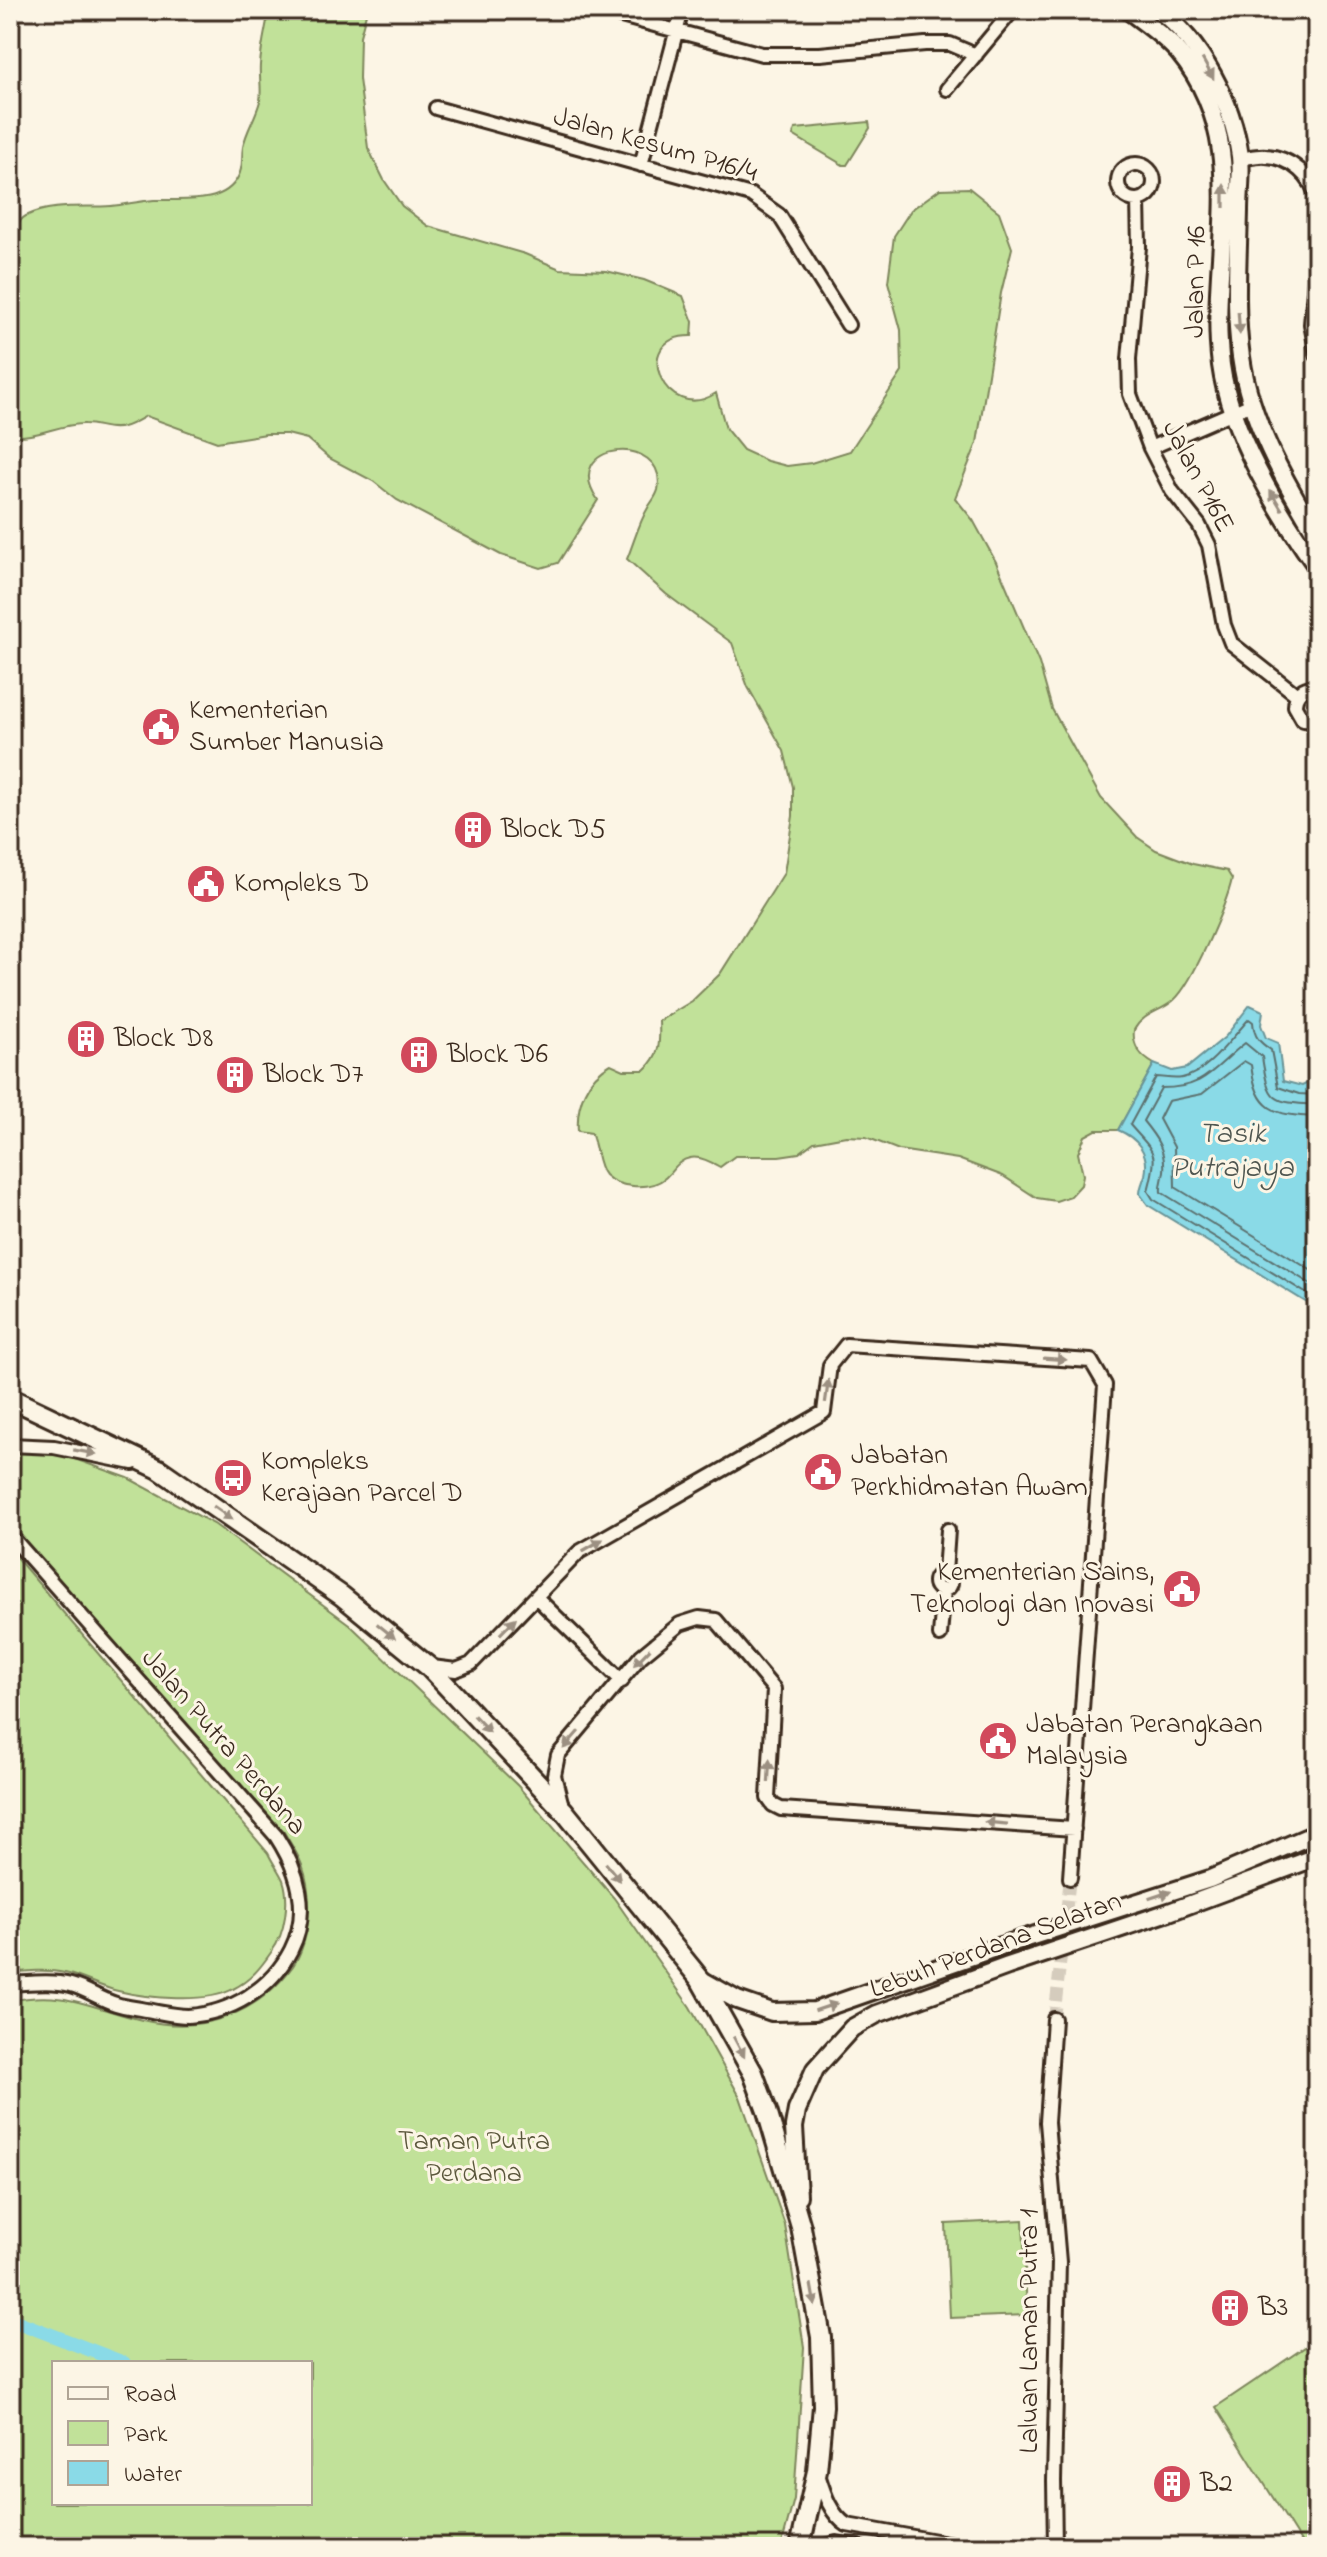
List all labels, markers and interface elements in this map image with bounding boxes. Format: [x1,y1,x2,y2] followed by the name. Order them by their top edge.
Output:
[1201,58,1215,80] one-way arrow
[548,97,762,195] street label: Jalan Kesum P16/4
[1218,183,1231,208] one-way arrow
[1176,226,1218,338] street label: Jalan P 16
[1233,311,1246,336] one-way arrow
[1150,413,1244,541] street label: Jalan P16E
[1269,489,1283,511] one-way arrow
[189,691,384,764] place label: Kementerian Sumber Manusia
[140,706,182,748] public building icon: Kementerian Sumber Manusia
[452,809,494,851] building icon: Block D5
[500,810,606,851] place label: Block D5
[185,863,227,905] public building icon: Kompleks D
[234,864,370,905] place label: Kompleks D
[65,1018,107,1060] building icon: Block D8
[113,1019,213,1060] place label: Block D8
[398,1034,440,1076] building icon: Block D6
[446,1035,548,1076] place label: Block D6
[214,1054,256,1096] building icon: Block D7
[262,1055,364,1096] place label: Block D7
[1170,1113,1294,1191] water label: Tasik Putrajaya
[1043,1353,1068,1366] one-way arrow
[820,1378,833,1403] one-way arrow
[851,1436,1088,1509] place label: Jabatan Perkhidmatan Awam
[261,1442,463,1515] place label: Kompleks Kerajaan Parcel D
[73,1447,98,1459] one-way arrow
[802,1451,844,1493] public building icon: Jabatan Perkhidmatan Awam
[212,1457,254,1499] bus stop icon: Kompleks Kerajaan Parcel D
[212,1505,233,1520] one-way arrow
[582,1538,604,1552] one-way arrow
[910,1553,1154,1626] place label: Kementerian Sains, Teknologi dan Inovasi
[1161,1568,1203,1610] public building icon: Kementerian Sains, Teknologi dan Inovasi
[498,1617,516,1636] one-way arrow
[375,1622,395,1639] one-way arrow
[130,1641,316,1845] street label: Jalan Putra Perdana
[634,1647,652,1666] one-way arrow
[1026,1705,1263,1778] place label: Jabatan Perangkaan Malaysia
[473,1714,491,1733] one-way arrow
[977,1720,1019,1762] public building icon: Jabatan Perangkaan Malaysia
[562,1731,580,1750] one-way arrow
[763,1758,776,1783] one-way arrow
[983,1816,1008,1829] one-way arrow
[604,1862,621,1882] one-way arrow
[864,1881,1128,2011] street label: Lebuh Perdana Selatan
[1149,1888,1173,1900] one-way arrow
[814,2000,838,2013] one-way arrow
[731,2036,745,2058] one-way arrow
[398,2122,550,2195] park label: Taman Putra Perdana
[1010,2209,1051,2453] street label: Laluan Laman Putra 1
[808,2283,820,2308] one-way arrow
[1209,2287,1251,2329] building icon: B3
[1257,2288,1288,2329] place label: B3
[52,2361,312,2505] legend
[124,2378,177,2413] text: Road
[124,2418,168,2453] text: Park
[124,2458,182,2493] text: Water
[1151,2463,1193,2505] building icon: B2
[1199,2464,1233,2505] place label: B2

